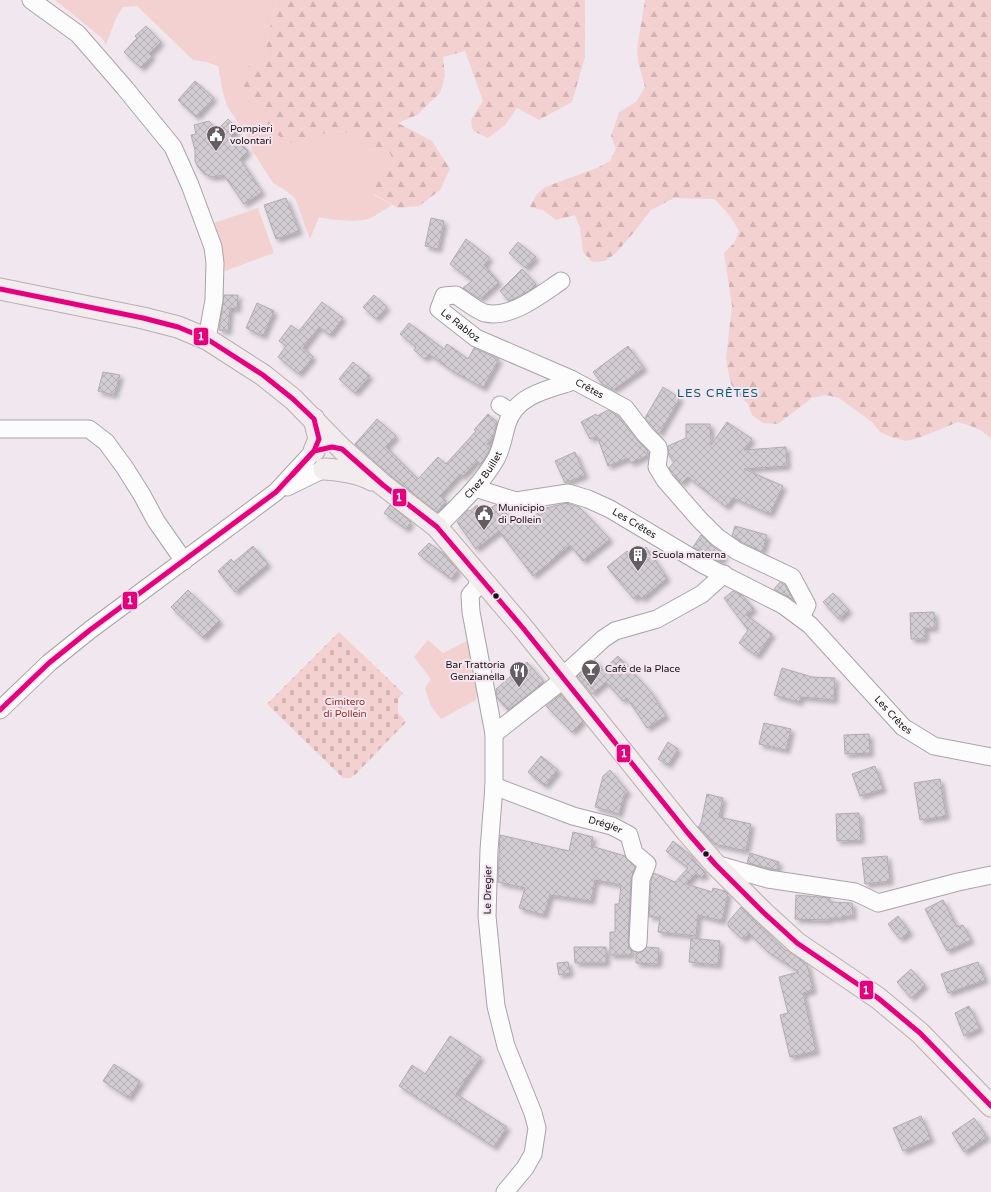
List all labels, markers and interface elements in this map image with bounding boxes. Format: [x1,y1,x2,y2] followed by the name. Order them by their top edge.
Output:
[230,123,273,147] place label: Pompieri volontari
[205,124,227,152] public building icon: Pompieri volontari
[438,307,482,345] street label: Le Rabloz
[193,327,209,346] line badge: 1
[198,330,205,343] text: 1
[573,376,606,401] street label: Crêtes
[677,386,759,400] district label: LES CRÊTES
[462,449,505,501] street label: Chez Buillet
[392,488,407,507] line badge: 1
[396,491,403,504] text: 1
[498,502,545,526] place label: Municipio di Pollein
[473,503,495,531] public building icon: Municipio di Pollein
[610,506,659,541] street label: Les Crêtes
[627,544,649,572] building icon: Scuola materna
[652,549,726,561] place label: Scuola materna
[122,591,138,610] line badge: 1
[491,591,501,601] unlabelled marker
[127,594,134,607] text: 1
[580,658,602,686] bar icon: Café de la Place
[446,659,505,683] place label: Bar Trattoria Genzianella
[508,660,530,688] restaurant icon: Bar Trattoria Genzianella
[605,663,681,675] place label: Café de la Place
[872,693,914,737] street label: Les Crêtes
[323,696,367,720] park label: Cimitero di Pollein
[616,744,631,763] line badge: 1
[621,747,628,760] text: 1
[587,814,624,836] street label: Drégier
[701,849,711,859] unlabelled marker
[482,865,494,915] street label: Le Dregier
[859,980,874,1000] line badge: 1
[863,984,870,997] text: 1

